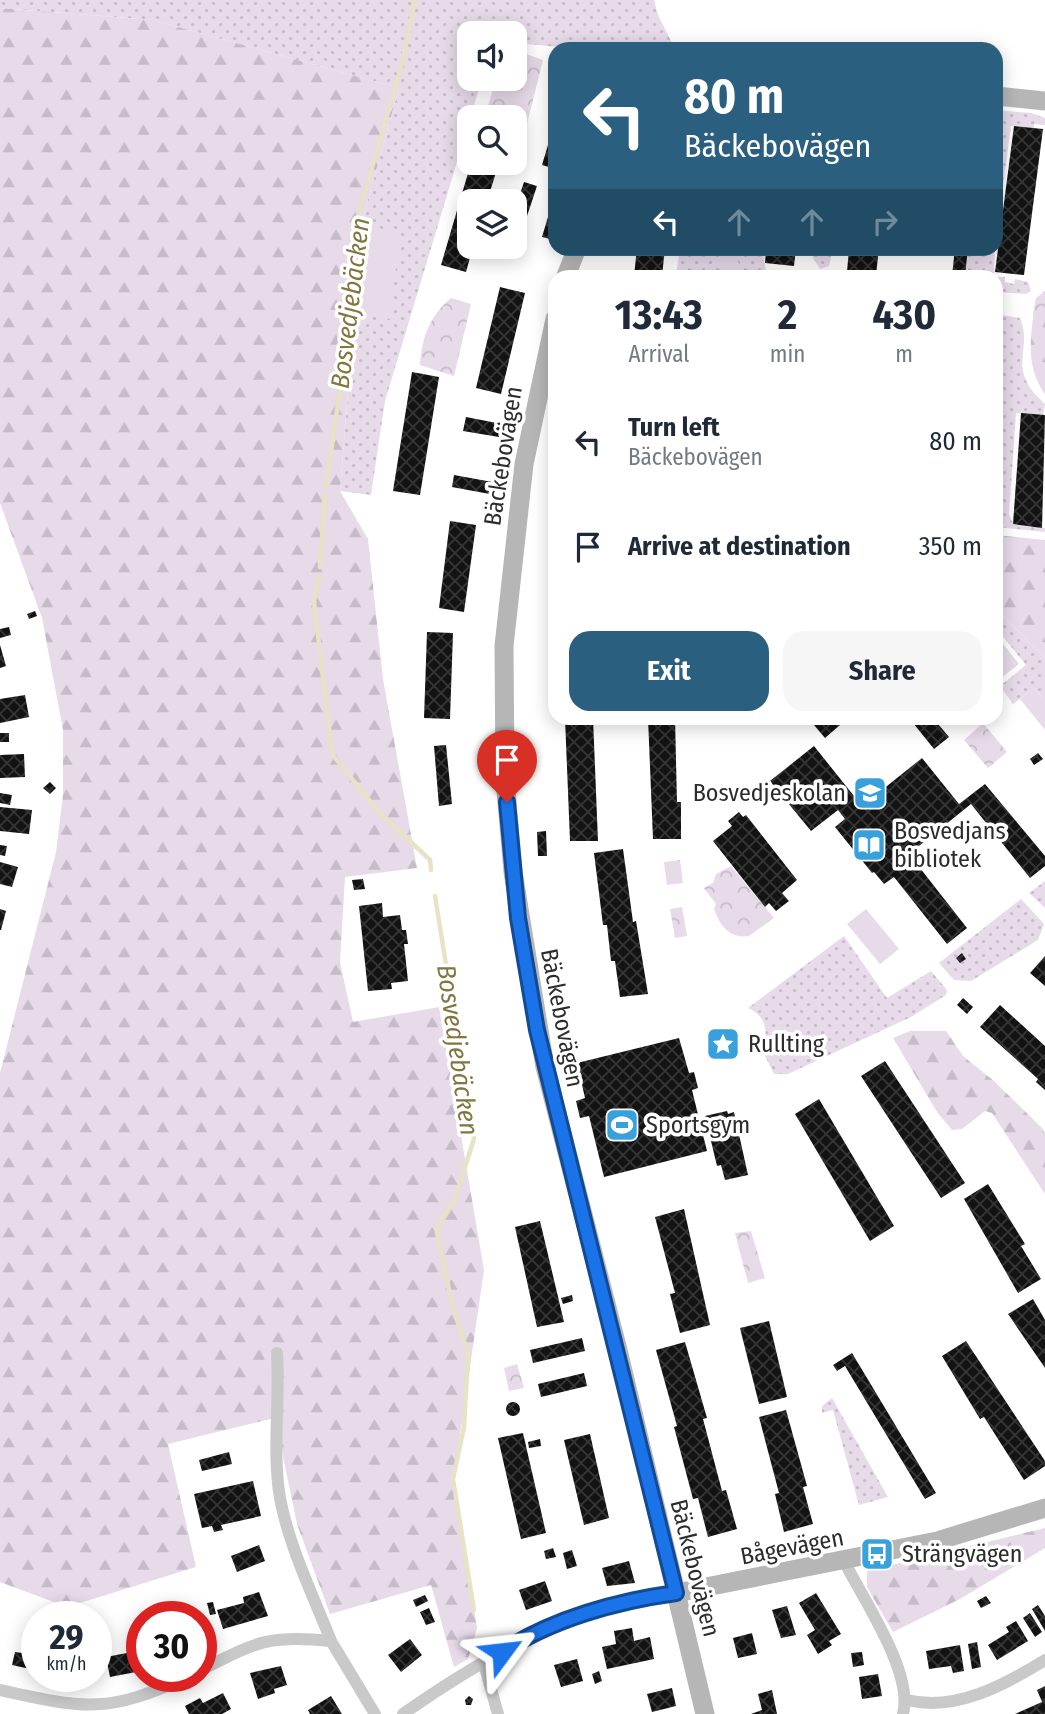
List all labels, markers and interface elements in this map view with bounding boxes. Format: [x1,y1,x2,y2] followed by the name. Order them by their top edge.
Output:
[457,21,527,259] map controls
[457,21,527,91] button: sound
[684,67,784,126] text: 80 m
[569,70,660,161] icon: left
[457,105,527,175] button: search
[684,127,871,165] text: Bäckebovägen
[457,189,527,259] button: layers
[647,203,685,241] icon: left
[720,203,758,241] icon: ahead
[793,203,831,241] icon: ahead
[866,203,904,241] icon: right
[325,216,376,390] water label: Bosvedjebäcken
[615,290,703,340] text: 13:43
[778,290,797,340] text: 2
[872,290,936,340] text: 430
[628,340,689,368] text: Arrival
[770,340,805,368] text: min
[895,340,913,368] text: m
[478,384,528,528] street label: Bäckebovägen
[628,412,720,443] text: Turn left
[569,423,607,461] icon: left
[929,426,982,457] text: 80 m
[628,443,763,471] text: Bäckebovägen
[569,528,607,566] icon: arrive
[628,531,851,562] text: Arrive at destination
[919,531,982,562] text: 350 m
[569,631,769,711] button: Exit
[783,631,982,711] button: Share
[477,730,537,802] pin
[488,741,526,779] icon: arrive
[851,774,889,812] school or university icon: Bosvedjeskolan
[693,779,846,807] place label: Bosvedjeskolan
[894,817,1006,873] place label: Bosvedjans bibliotek
[850,826,888,864] library icon: Bosvedjans bibliotek
[535,946,589,1090] street label: Bäckebovägen
[430,963,485,1137] water label: Bosvedjebäcken
[704,1025,742,1063] place icon: Rullting
[748,1030,825,1058] place label: Rullting
[603,1106,641,1144] sports icon: Sportsgym
[646,1111,750,1139] place label: Sportsgym
[664,1496,726,1640] street label: Bäckebovägen
[738,1523,846,1571] street label: Bågevägen
[858,1535,896,1573] bus stop icon: Strängvägen
[902,1540,1022,1568] place label: Strängvägen
[126,1601,217,1692] speed limit sign: 30
[465,1615,539,1689] position arrow
[49,1616,84,1658] text: 29
[46,1653,87,1675] text: km/h

